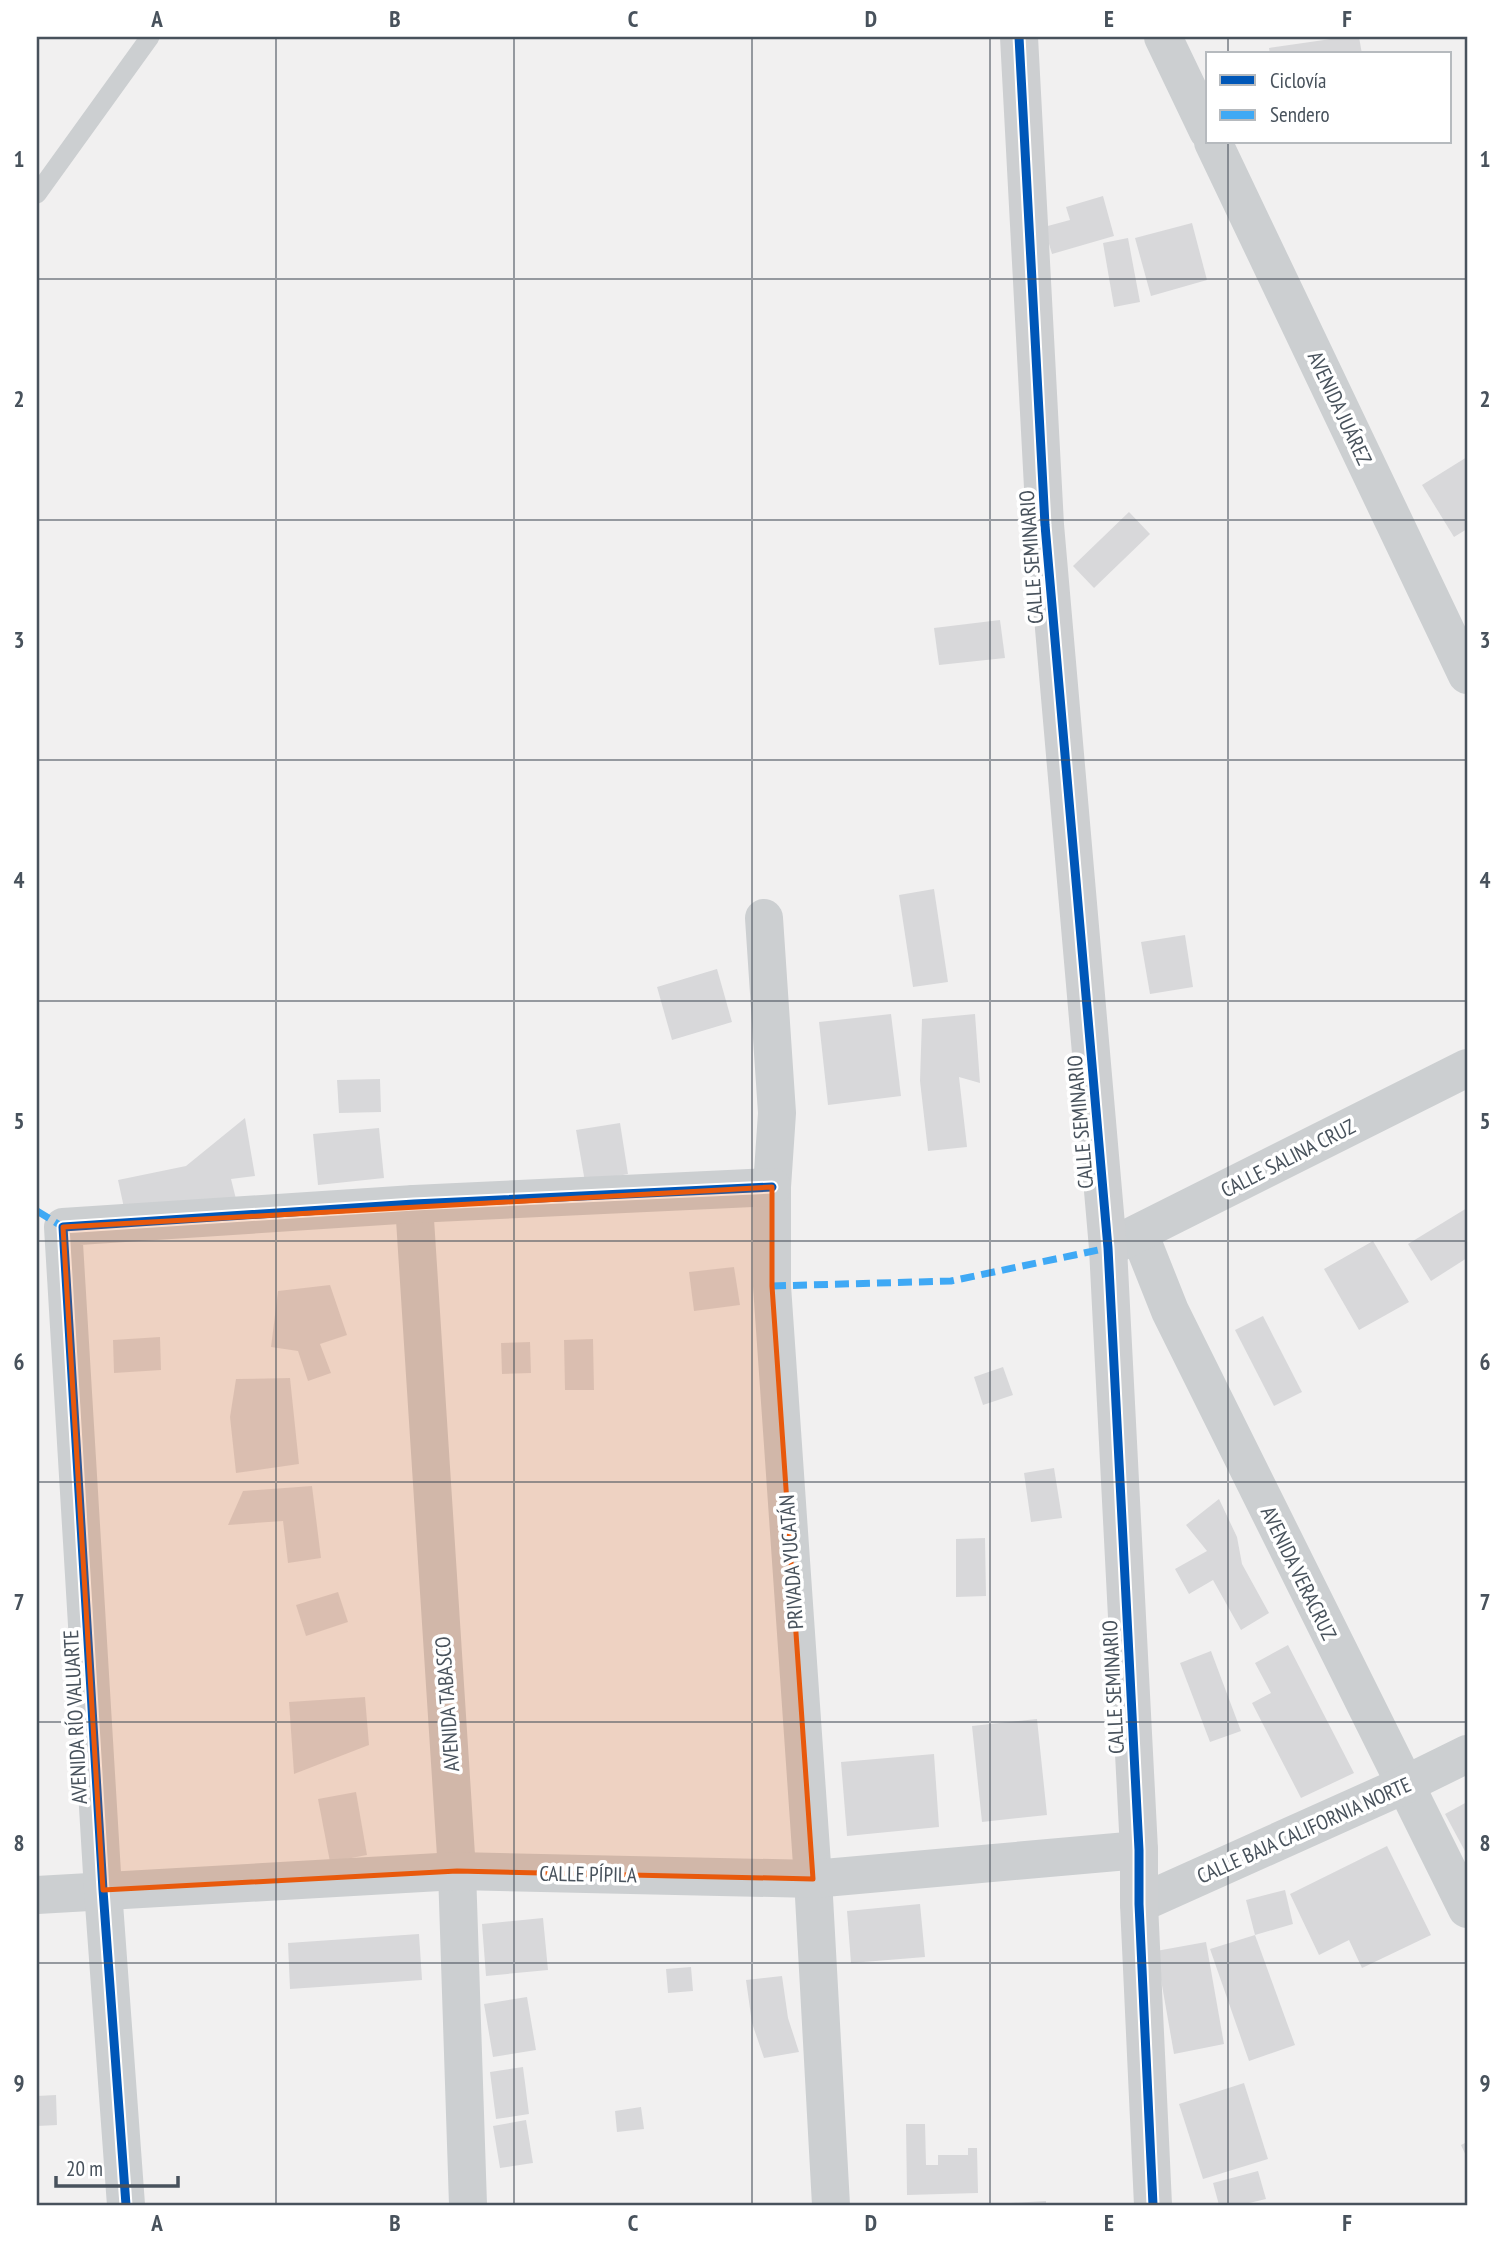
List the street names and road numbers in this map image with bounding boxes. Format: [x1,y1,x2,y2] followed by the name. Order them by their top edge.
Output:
[1302,347,1378,469] street label: AVENIDA JUÁREZ
[1013,489,1049,625] street label: CALLE SEMINARIO
[1061,1054,1099,1190] street label: CALLE SEMINARIO
[1216,1113,1360,1203] street label: CALLE SALINA CRUZ
[773,1494,809,1630] street label: PRIVADA YUCATÁN
[1255,1502,1343,1644] street label: AVENIDA VERACRUZ
[1096,1619,1130,1755] street label: CALLE SEMINARIO
[57,1629,93,1805] street label: AVENIDA RÍO VALUARTE
[429,1636,465,1772] street label: AVENIDA TABASCO
[1193,1771,1415,1889] street label: CALLE BAJA CALIFORNIA NORTE
[539,1860,637,1888] street label: CALLE PÍPILA

